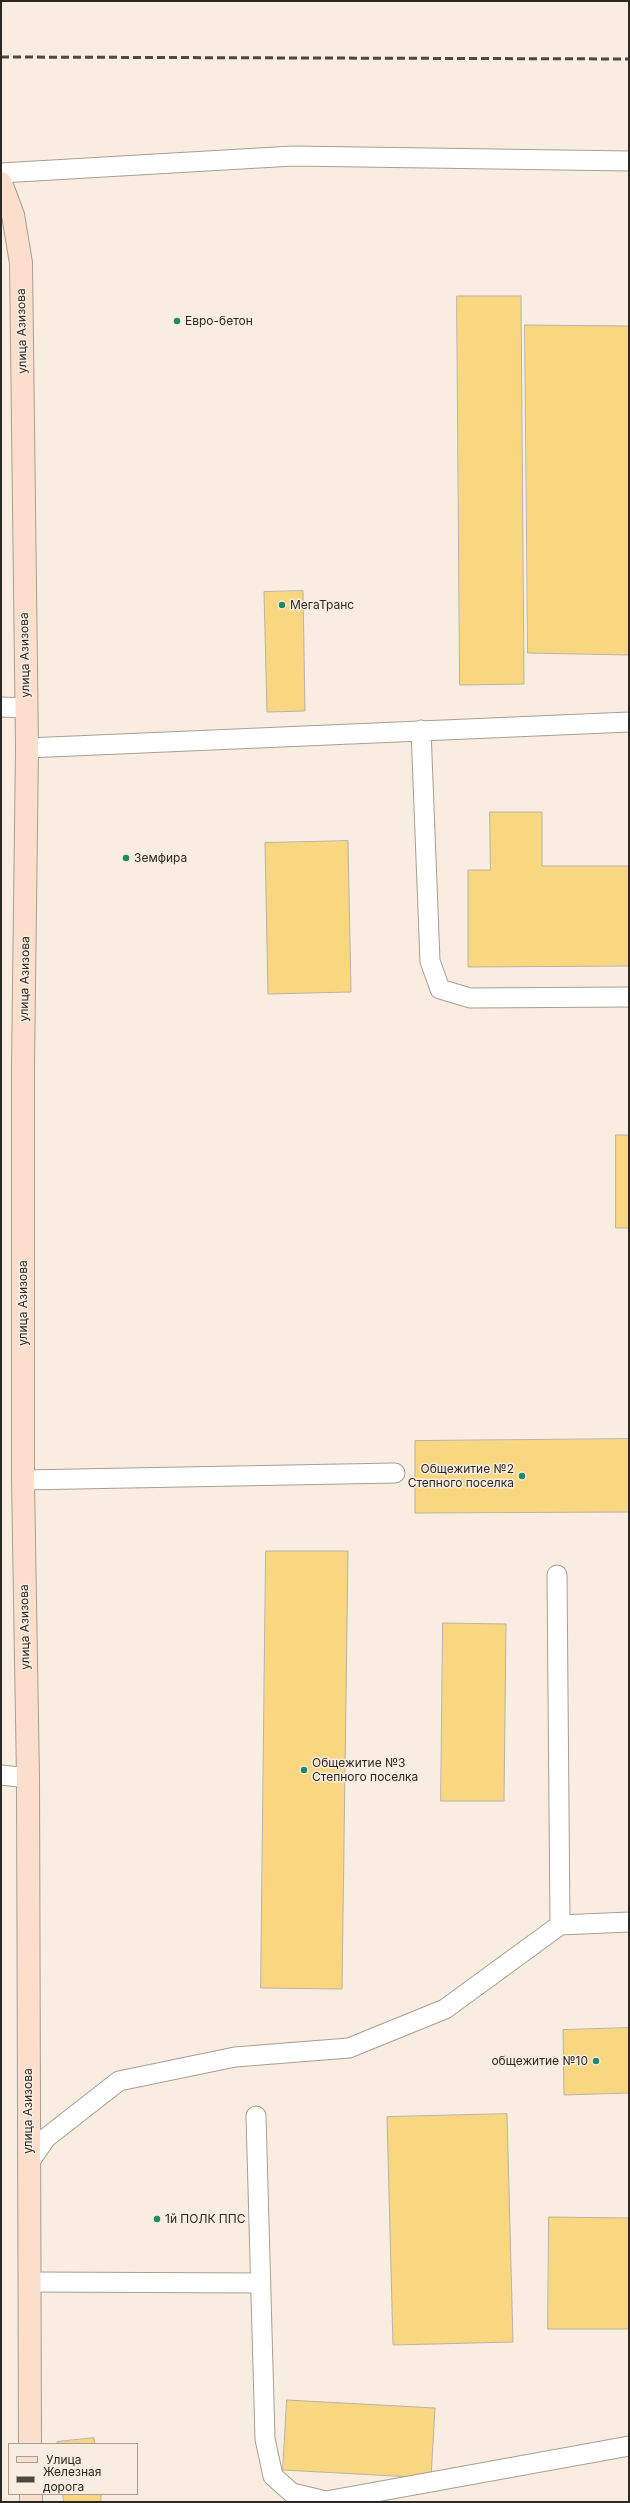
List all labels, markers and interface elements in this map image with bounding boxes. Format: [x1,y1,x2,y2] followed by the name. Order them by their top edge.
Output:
[14,288,30,374] street label: улица Азизова
[185,314,253,328] place label: Евро-бетон
[172,316,182,326] marker: Евро-бетон
[290,598,354,612] place label: МегаТранс
[277,600,287,610] marker: МегаТранс
[17,612,33,698] street label: улица Азизова
[134,851,187,865] place label: Земфира
[121,853,131,863] marker: Земфира
[17,936,33,1022] street label: улица Азизова
[16,1260,30,1346] street label: улица Азизова
[408,1462,514,1490] place label: Общежитие №2 Степного поселка
[517,1471,527,1481] marker: Общежитие №2 Степного поселка
[17,1584,33,1670] street label: улица Азизова
[312,1756,418,1784] place label: Общежитие №3 Степного поселка
[299,1765,309,1775] marker: Общежитие №3 Степного поселка
[491,2054,588,2068] place label: общежитие №10
[591,2056,601,2066] marker: общежитие №10
[21,2068,35,2154] street label: улица Азизова
[165,2212,245,2226] place label: 1й ПОЛК ППС
[152,2214,162,2224] marker: 1й ПОЛК ППС
[8,2443,138,2495] legend
[46,2452,81,2467] text: Улица
[43,2464,101,2494] text: Железная дорога

